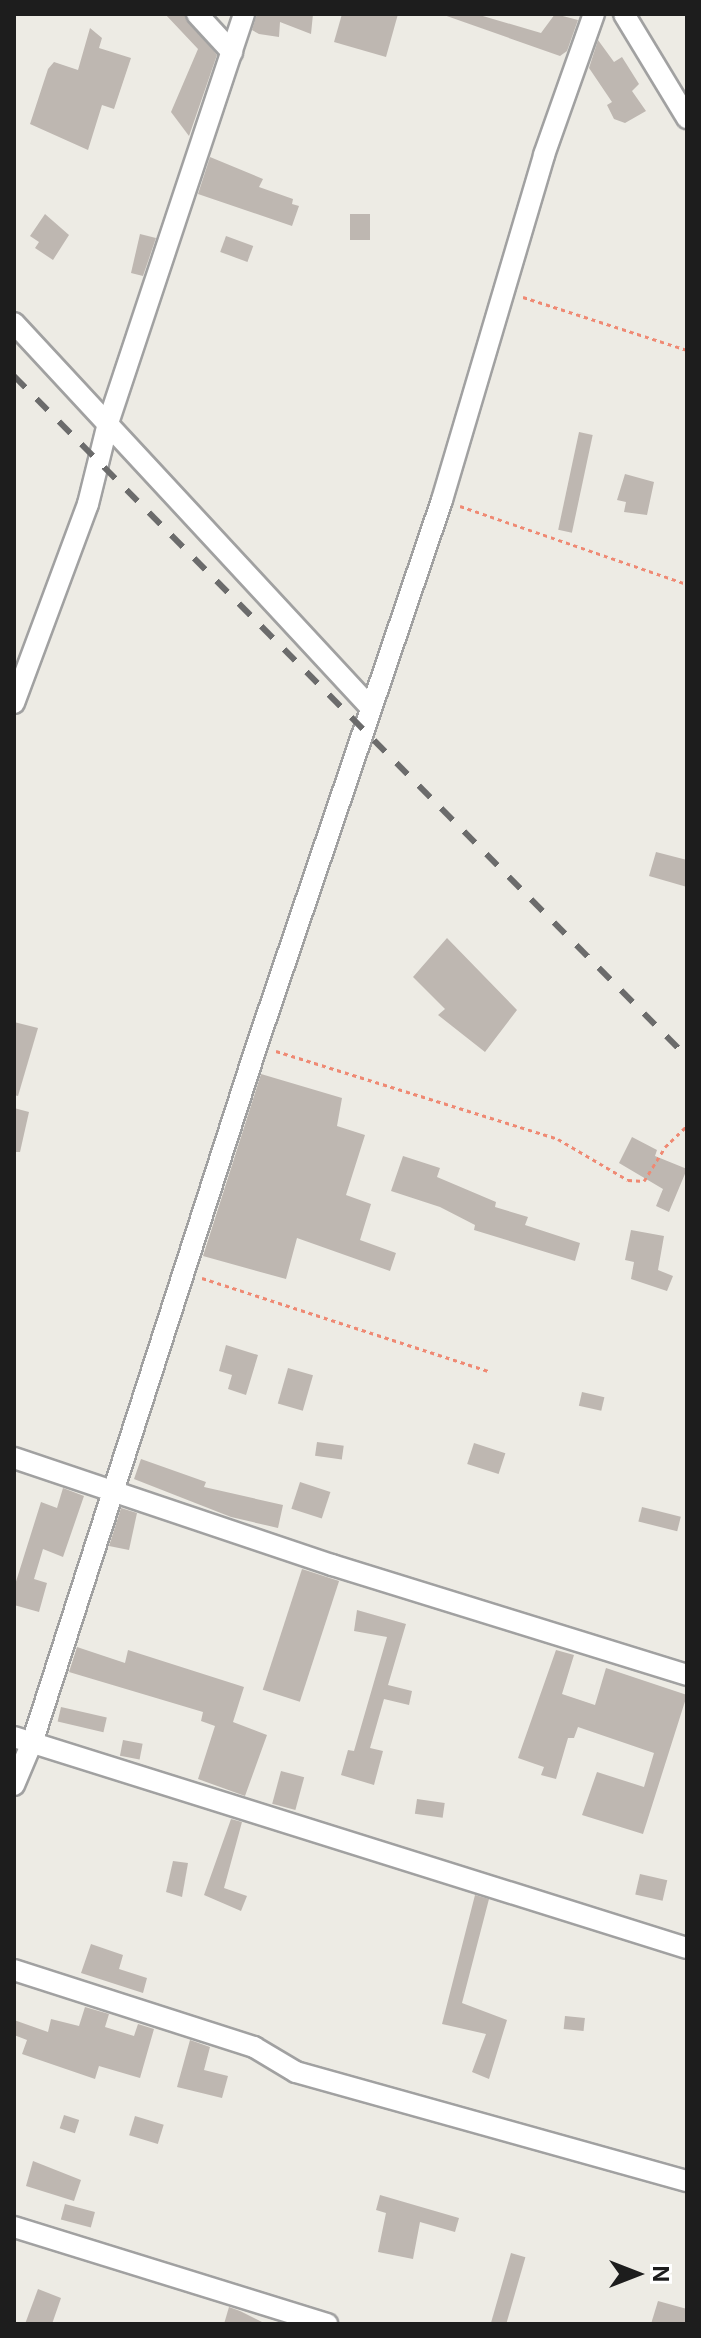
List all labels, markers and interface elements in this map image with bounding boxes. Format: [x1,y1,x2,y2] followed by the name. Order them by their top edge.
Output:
[597,2234,677,2314] north arrow
[648,2266,674,2282] text: N

